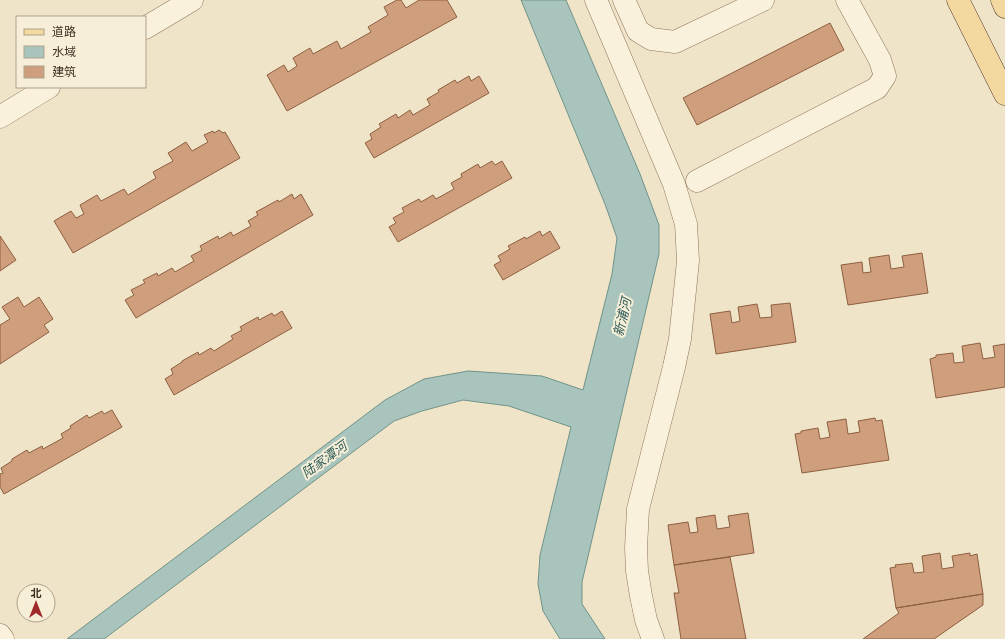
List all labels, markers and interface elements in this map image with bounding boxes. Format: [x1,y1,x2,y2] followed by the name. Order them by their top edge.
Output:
[16,16,146,88] legend
[52,24,76,39] text: 道路
[52,44,76,59] text: 水域
[52,64,76,79] text: 建筑
[610,293,636,338] water label: 新浦河
[298,435,353,482] water label: 陆家潭河
[16,583,56,623] north arrow
[31,586,42,600] text: 北

